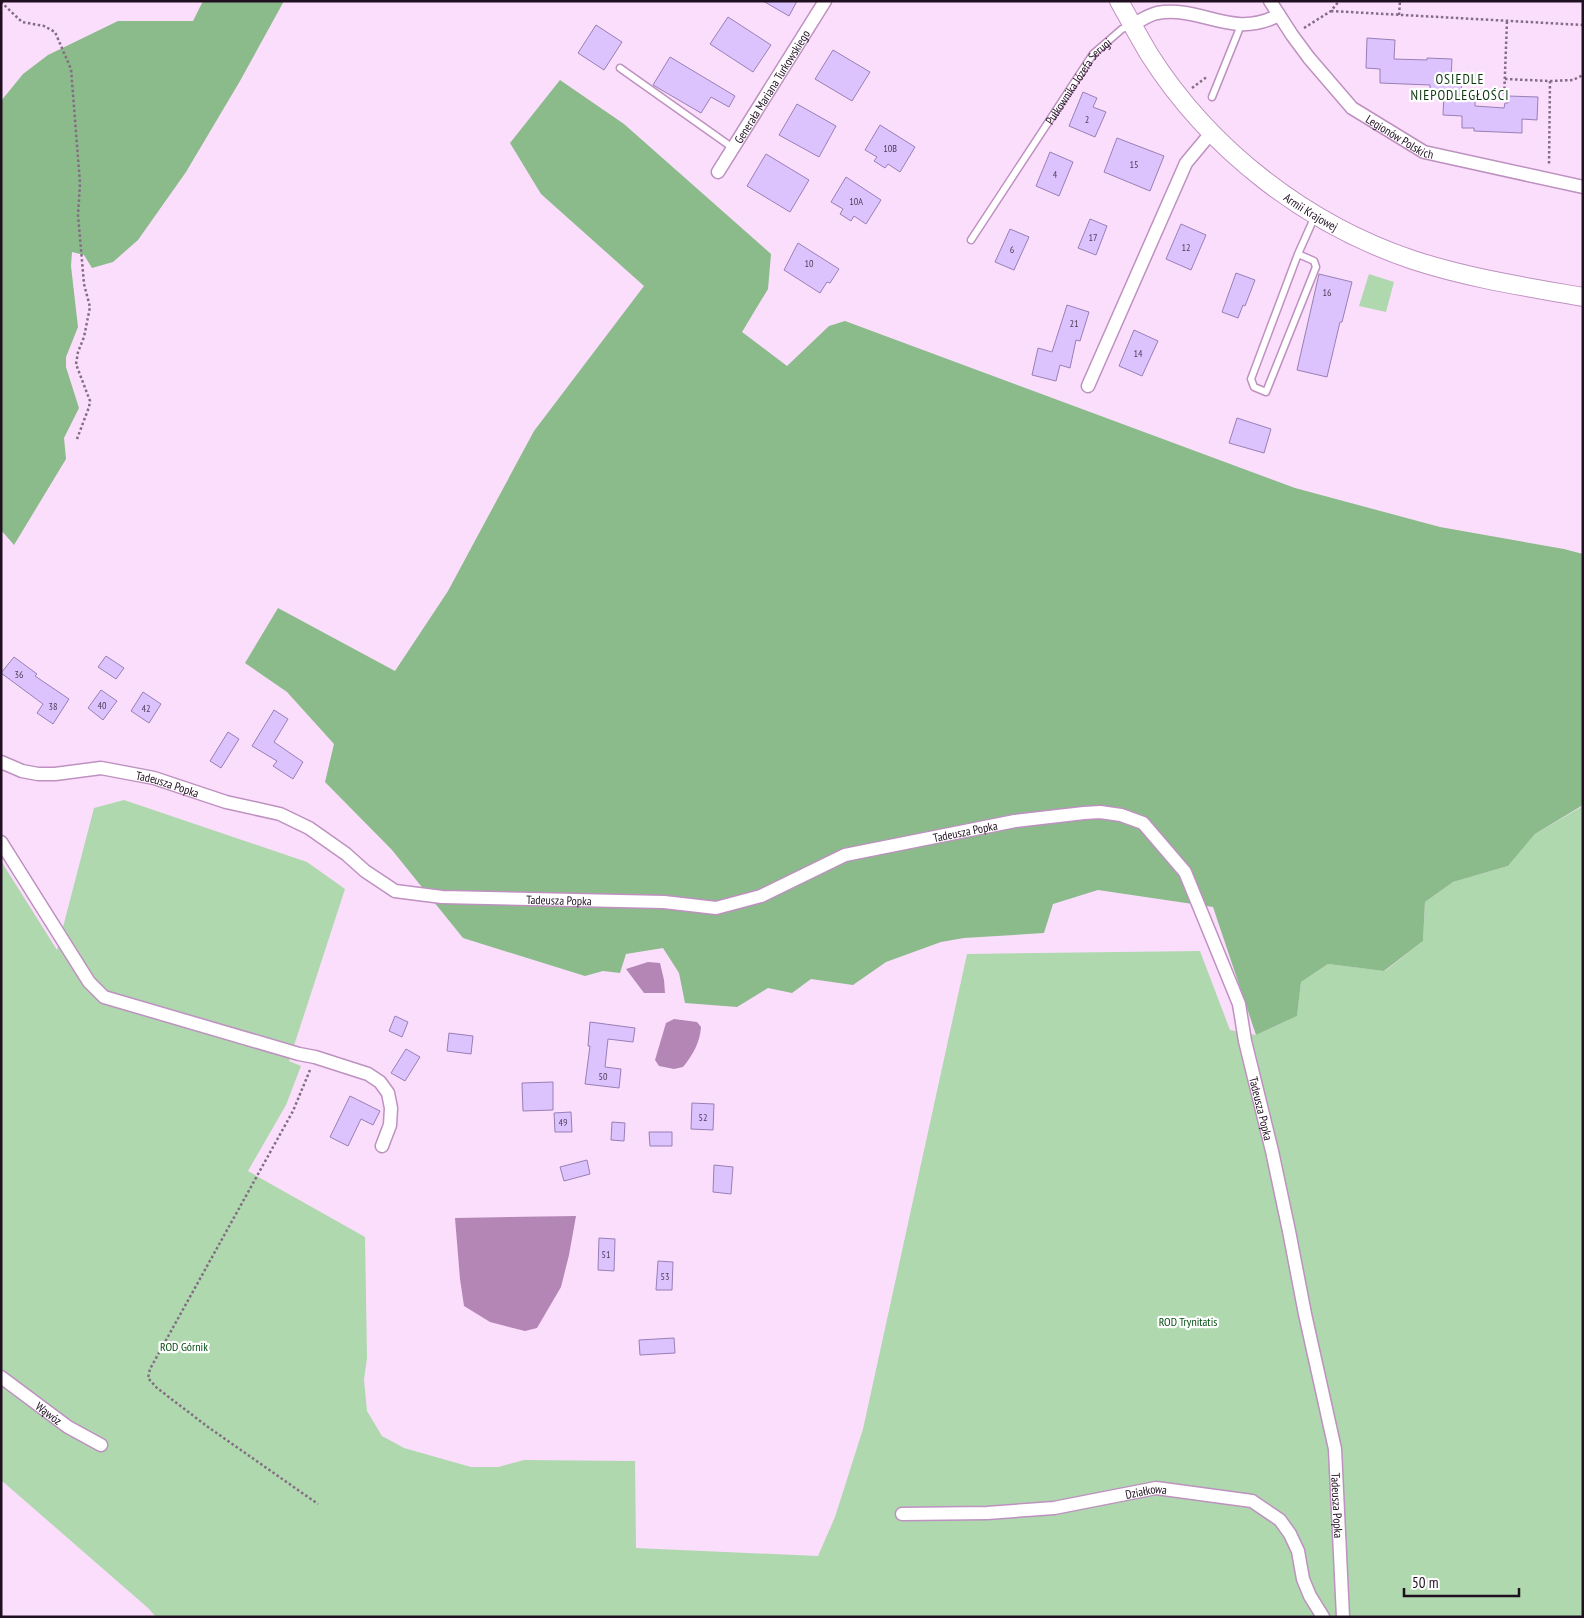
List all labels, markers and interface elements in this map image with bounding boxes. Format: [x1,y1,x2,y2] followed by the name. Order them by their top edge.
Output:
[730,27,813,146] street label: Generała Mariana Turkowskiego
[1042,34,1114,127] street label: Pułkownika Józefa Serugi
[1410,70,1510,104] district label: OSIEDLE NIEPODLEGŁOŚCI
[1363,111,1435,161] street label: Legionów Polskich
[1085,113,1089,126] house number: 2
[883,142,897,155] house number: 10B
[1130,158,1139,171] house number: 15
[1053,168,1058,181] house number: 4
[1281,189,1341,234] street label: Armii Krajowej
[849,195,863,208] house number: 10A
[1089,231,1098,244] house number: 17
[1182,241,1191,254] house number: 12
[1010,243,1015,256] house number: 6
[805,257,814,270] house number: 10
[1323,286,1332,299] house number: 16
[1070,317,1079,330] house number: 21
[1134,347,1143,360] house number: 14
[15,668,24,681] house number: 36
[98,699,107,712] house number: 40
[49,700,58,713] house number: 38
[142,702,151,715] house number: 42
[135,767,201,800] street label: Tadeusza Popka
[932,817,999,845] street label: Tadeusza Popka
[526,891,592,908] street label: Tadeusza Popka
[599,1070,608,1083] house number: 50
[1246,1075,1277,1142] street label: Tadeusza Popka
[699,1111,708,1124] house number: 52
[559,1116,568,1129] house number: 49
[602,1248,611,1261] house number: 51
[661,1270,670,1283] house number: 53
[1159,1314,1217,1329] park label: ROD Trynitatis
[160,1339,208,1354] park label: ROD Górnik
[33,1398,65,1428] street label: Wąwóz
[1329,1473,1347,1539] street label: Tadeusza Popka
[1124,1480,1168,1501] street label: Działkowa
[1404,1566,1519,1598] scale bar
[1412,1573,1438,1592] text: 50 m

